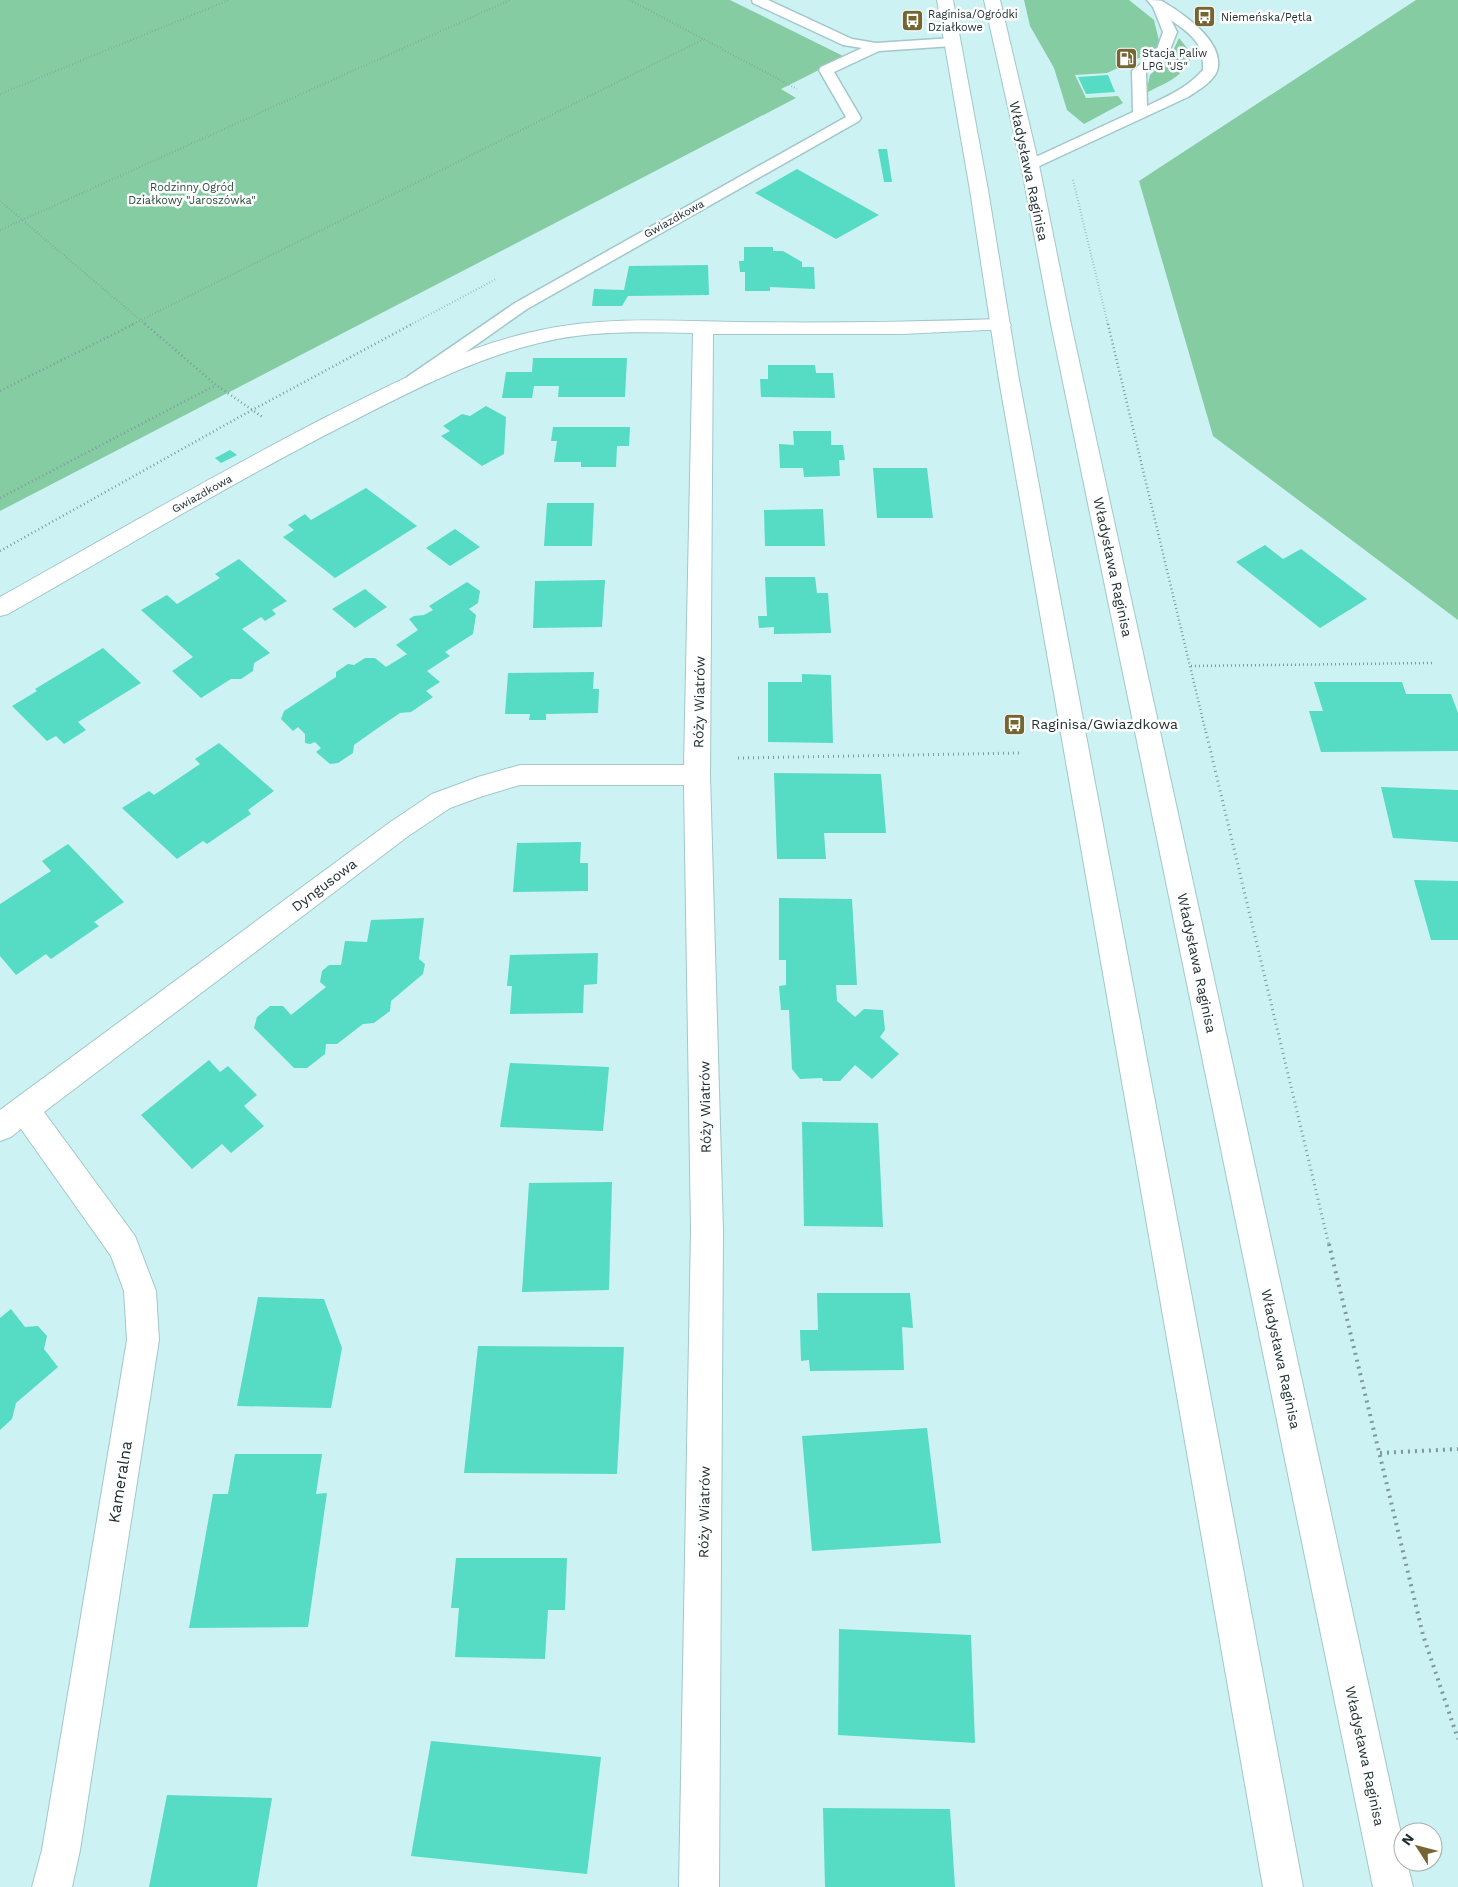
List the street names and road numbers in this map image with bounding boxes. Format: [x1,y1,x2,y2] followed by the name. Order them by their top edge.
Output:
[1006,100,1052,242] street label: Władysława Raginisa
[642,197,706,241] street label: Gwiazdkowa
[170,472,234,516] street label: Gwiazdkowa
[1090,496,1136,638] street label: Władysława Raginisa
[690,655,708,748] street label: Róży Wiatrów
[288,855,360,915] street label: Dyngusowa
[1174,892,1220,1034] street label: Władysława Raginisa
[696,1060,714,1153] street label: Róży Wiatrów
[1258,1288,1304,1430] street label: Władysława Raginisa
[104,1440,136,1524] street label: Kameralna
[695,1465,713,1558] street label: Róży Wiatrów
[1342,1685,1388,1827] street label: Władysława Raginisa

